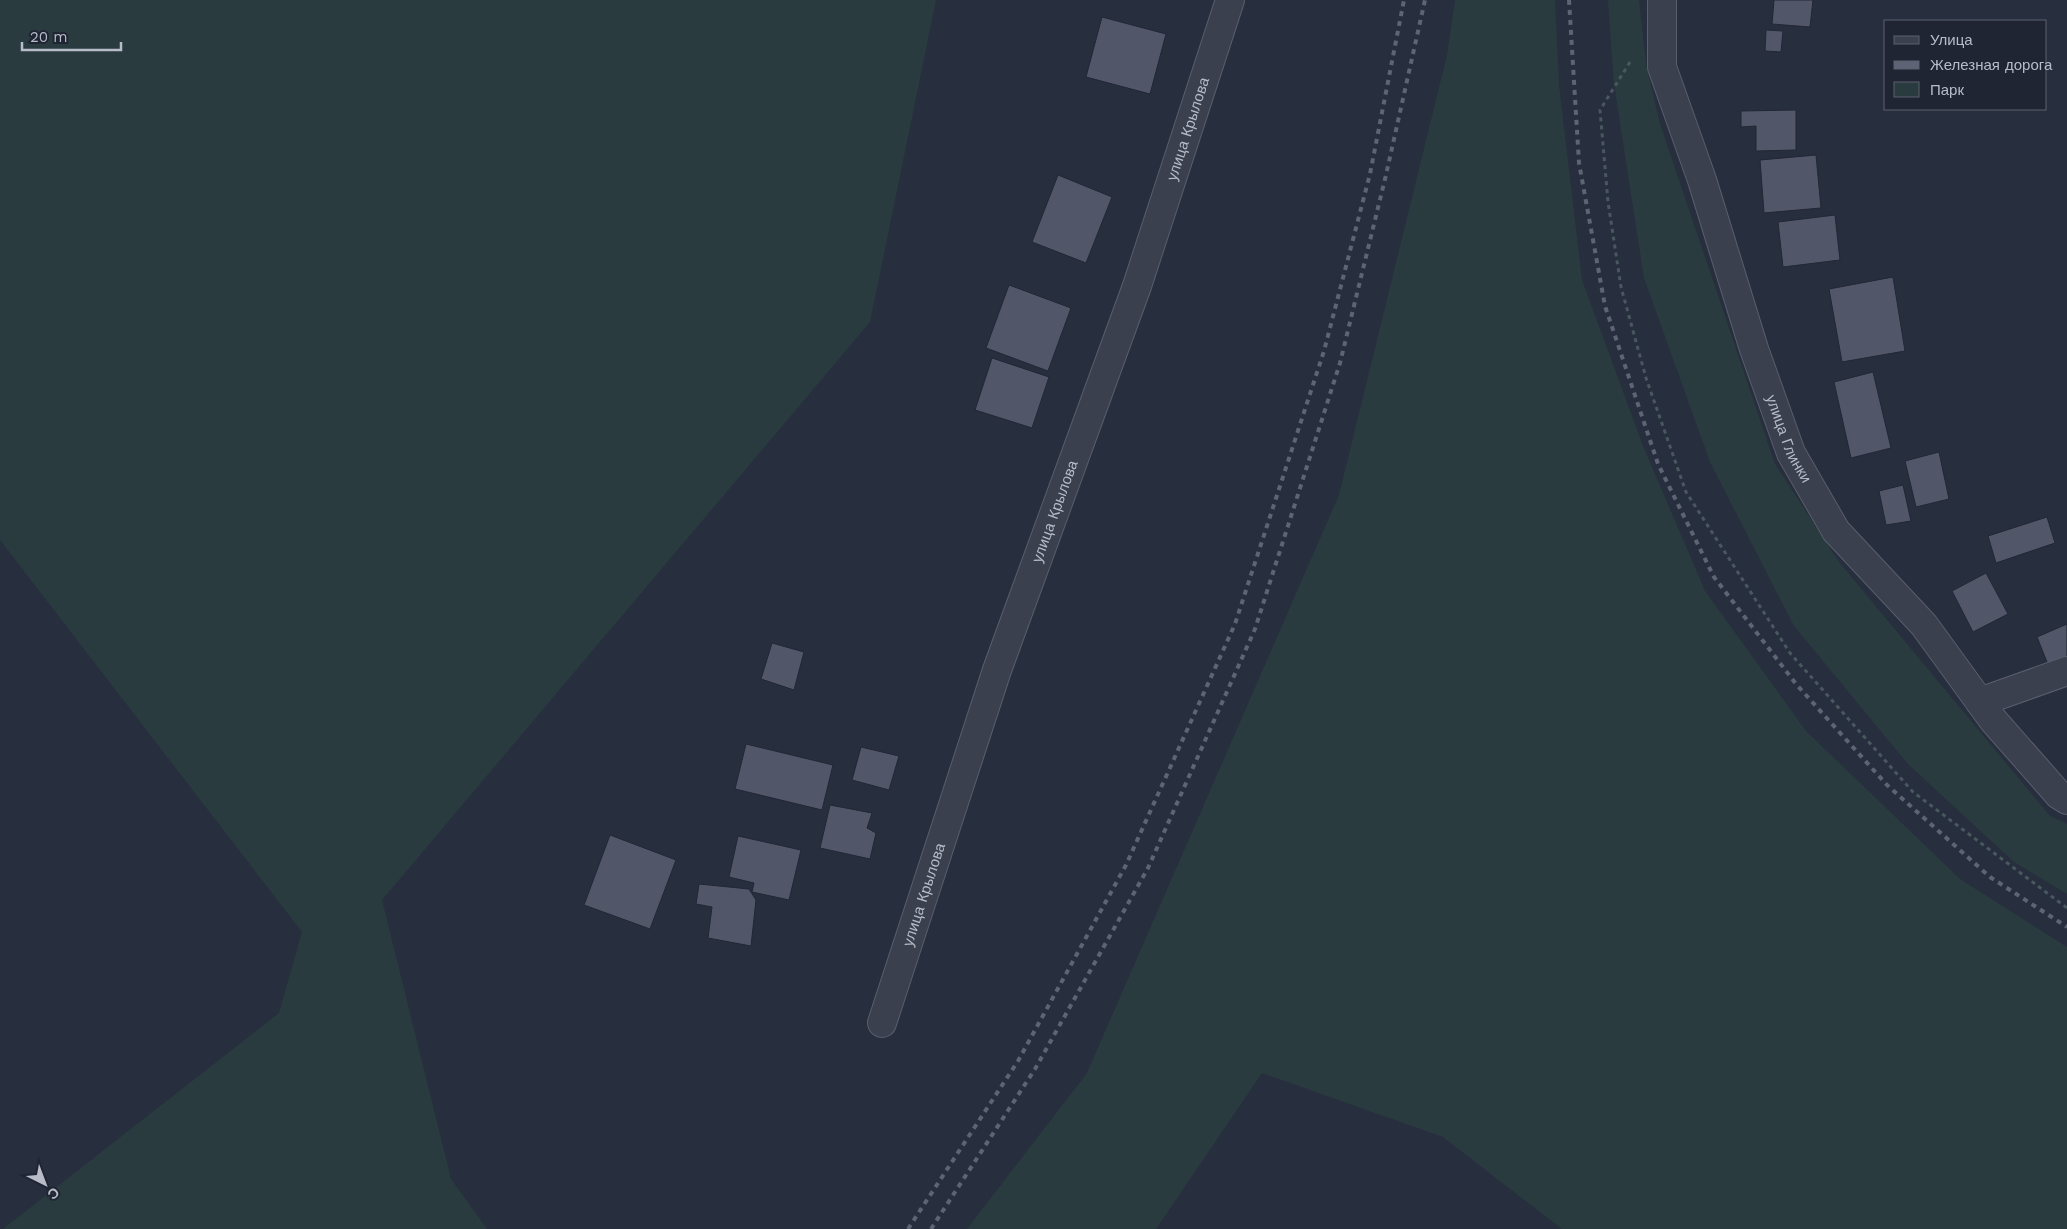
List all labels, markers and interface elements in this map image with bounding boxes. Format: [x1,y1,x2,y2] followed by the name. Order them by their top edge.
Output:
[22,20,121,52] scale bar
[1884,20,2047,110] legend
[30,28,68,46] text: 20 m
[1930,31,1973,49] text: Улица
[1930,56,2053,74] text: Железная дорога
[1163,74,1213,183] street label: улица Крылова
[1930,81,1964,99] text: Парк
[1762,392,1815,486] street label: улица Глинки
[1028,457,1082,565] street label: улица Крылова
[899,840,949,949] street label: улица Крылова
[20,1159,70,1209] north arrow
[45,1184,63,1203] text: С

